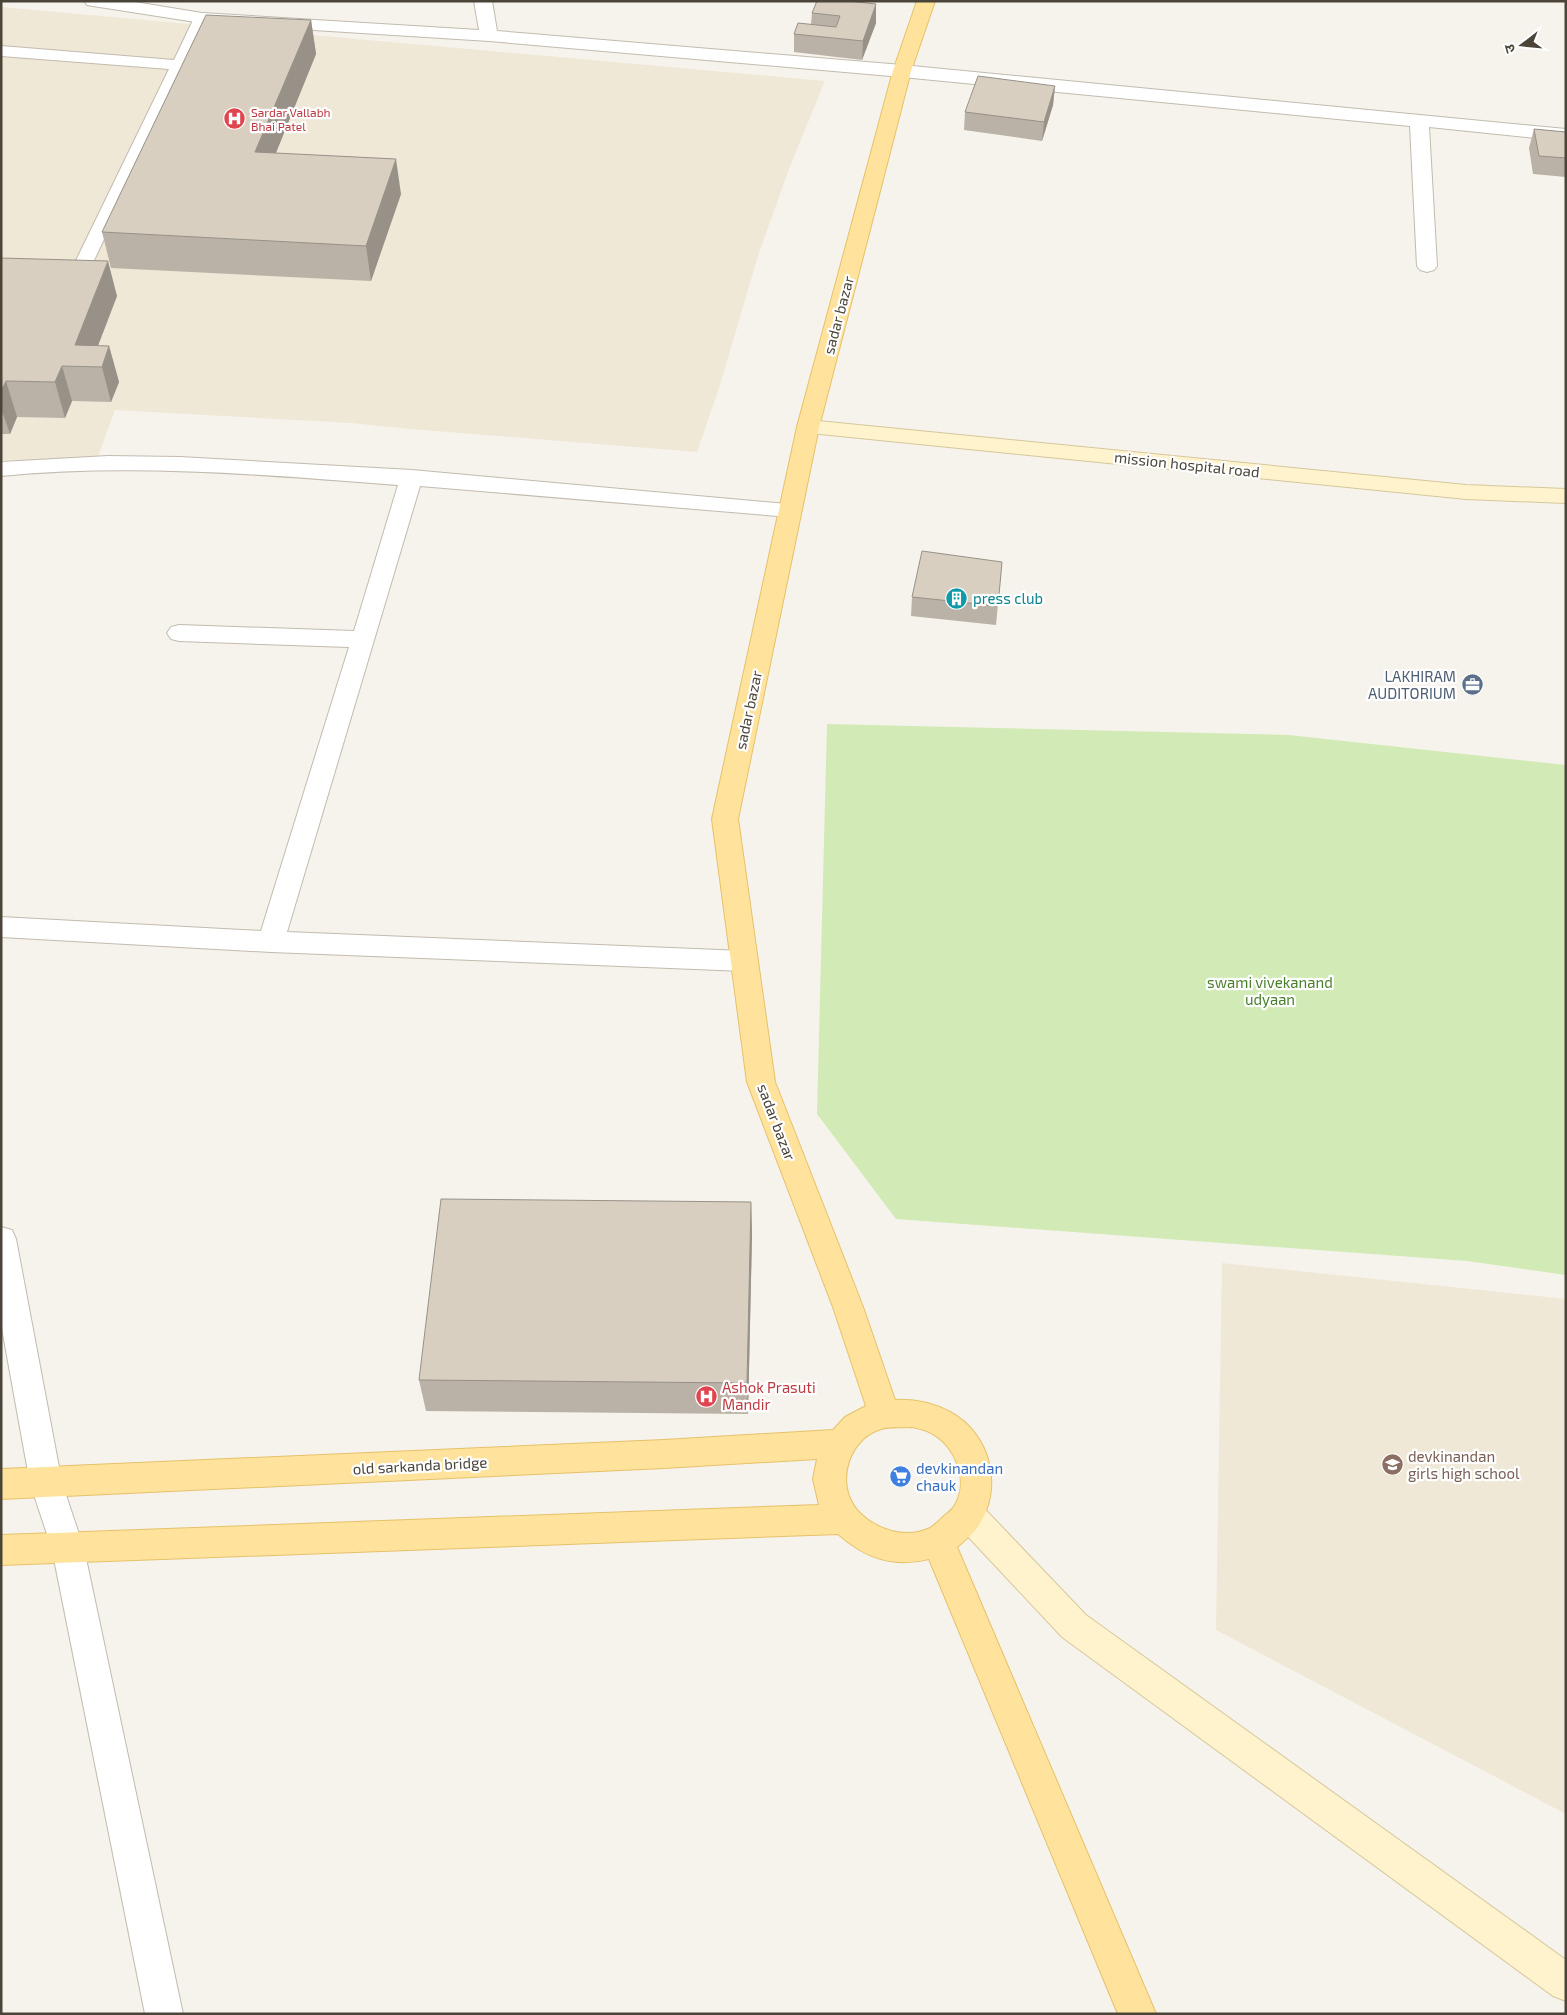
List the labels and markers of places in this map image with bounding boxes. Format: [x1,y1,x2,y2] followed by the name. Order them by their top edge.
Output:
[251,105,331,133] place label: Sardar Vallabh Bhai Patel
[223,107,247,131] hospital icon: Sardar Vallabh Bhai Patel
[945,586,969,610] building icon: press club
[973,589,1043,607] place label: press club
[1368,667,1456,702] place label: LAKHIRAM AUDITORIUM
[1460,673,1484,697] office icon: LAKHIRAM AUDITORIUM
[722,1378,816,1413] place label: Ashok Prasuti Mandir
[694,1384,718,1408] hospital icon: Ashok Prasuti Mandir
[1408,1447,1520,1482] place label: devkinandan girls high school
[1380,1453,1404,1477] school or university icon: devkinandan girls high school
[916,1459,1003,1494] place label: devkinandan chauk
[888,1465,912,1489] supermarket icon: devkinandan chauk

